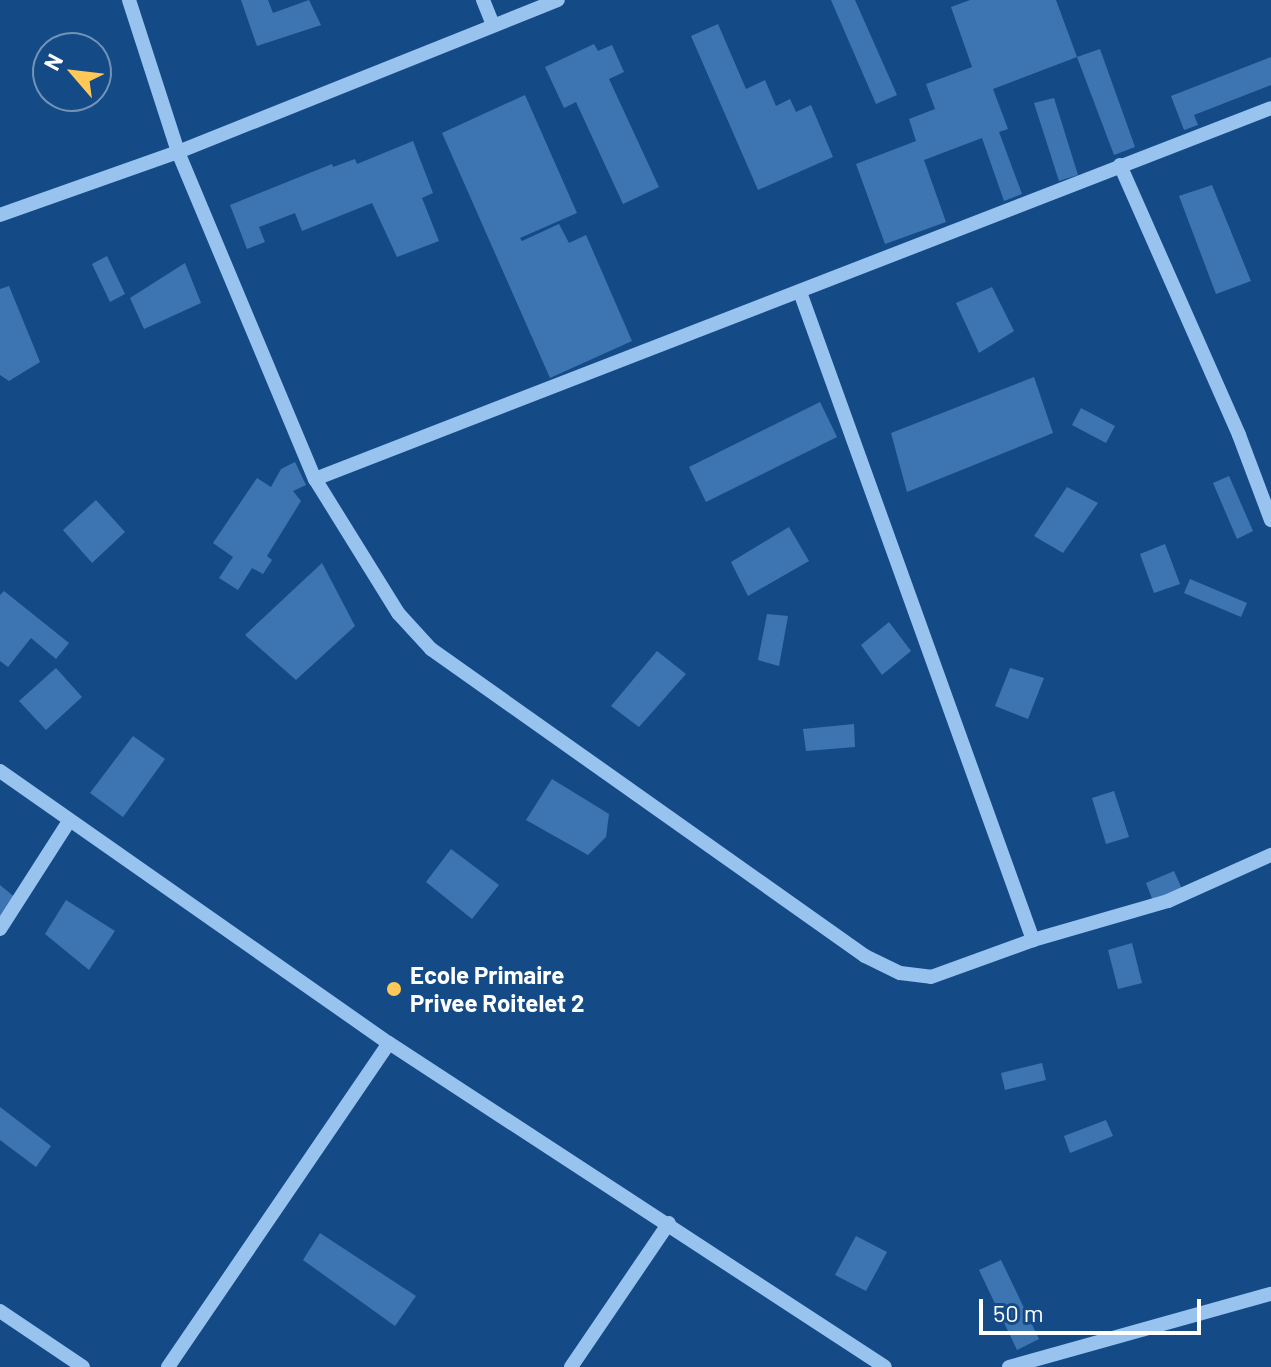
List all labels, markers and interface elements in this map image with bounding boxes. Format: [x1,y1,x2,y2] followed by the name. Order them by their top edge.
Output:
[32,32,112,112] north arrow
[38,49,67,74] text: N
[410,961,584,1017] place label: Ecole Primaire Privee Roitelet 2
[385,980,403,998] marker: Ecole Primaire Privee Roitelet 2
[983,1283,1205,1333] scale bar
[993,1298,1044,1327] text: 50 m

